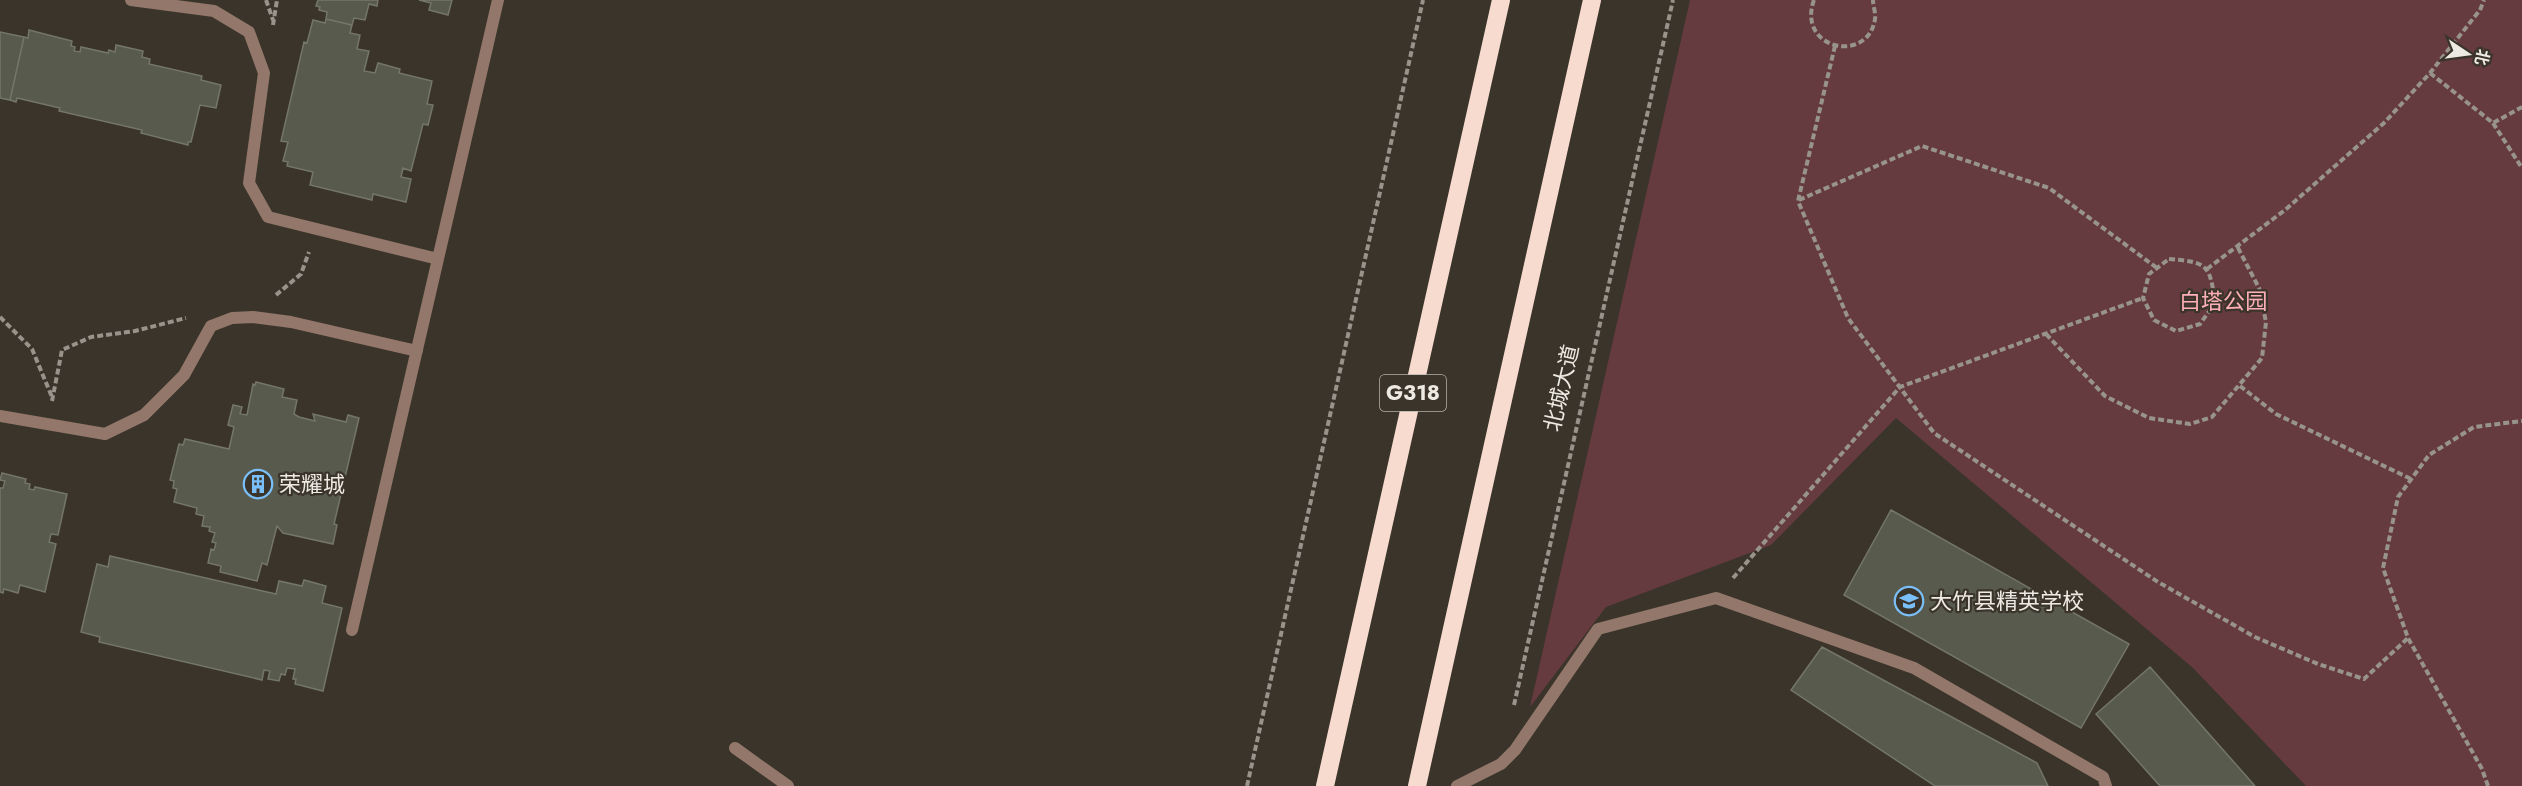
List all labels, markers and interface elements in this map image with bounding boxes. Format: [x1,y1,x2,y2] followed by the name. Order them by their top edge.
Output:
[2438,24,2498,84] north arrow
[2469,47,2495,68] text: 北
[2179,285,2267,317] park label: 白塔公园
[1536,342,1586,434] street label: 北城大道
[1380,375,1446,411] road number: G318
[242,468,274,500] building icon: 荣耀城
[279,468,345,500] place label: 荣耀城
[1893,585,1925,617] school or university icon: 大竹县精英学校
[1930,585,2084,617] place label: 大竹县精英学校

